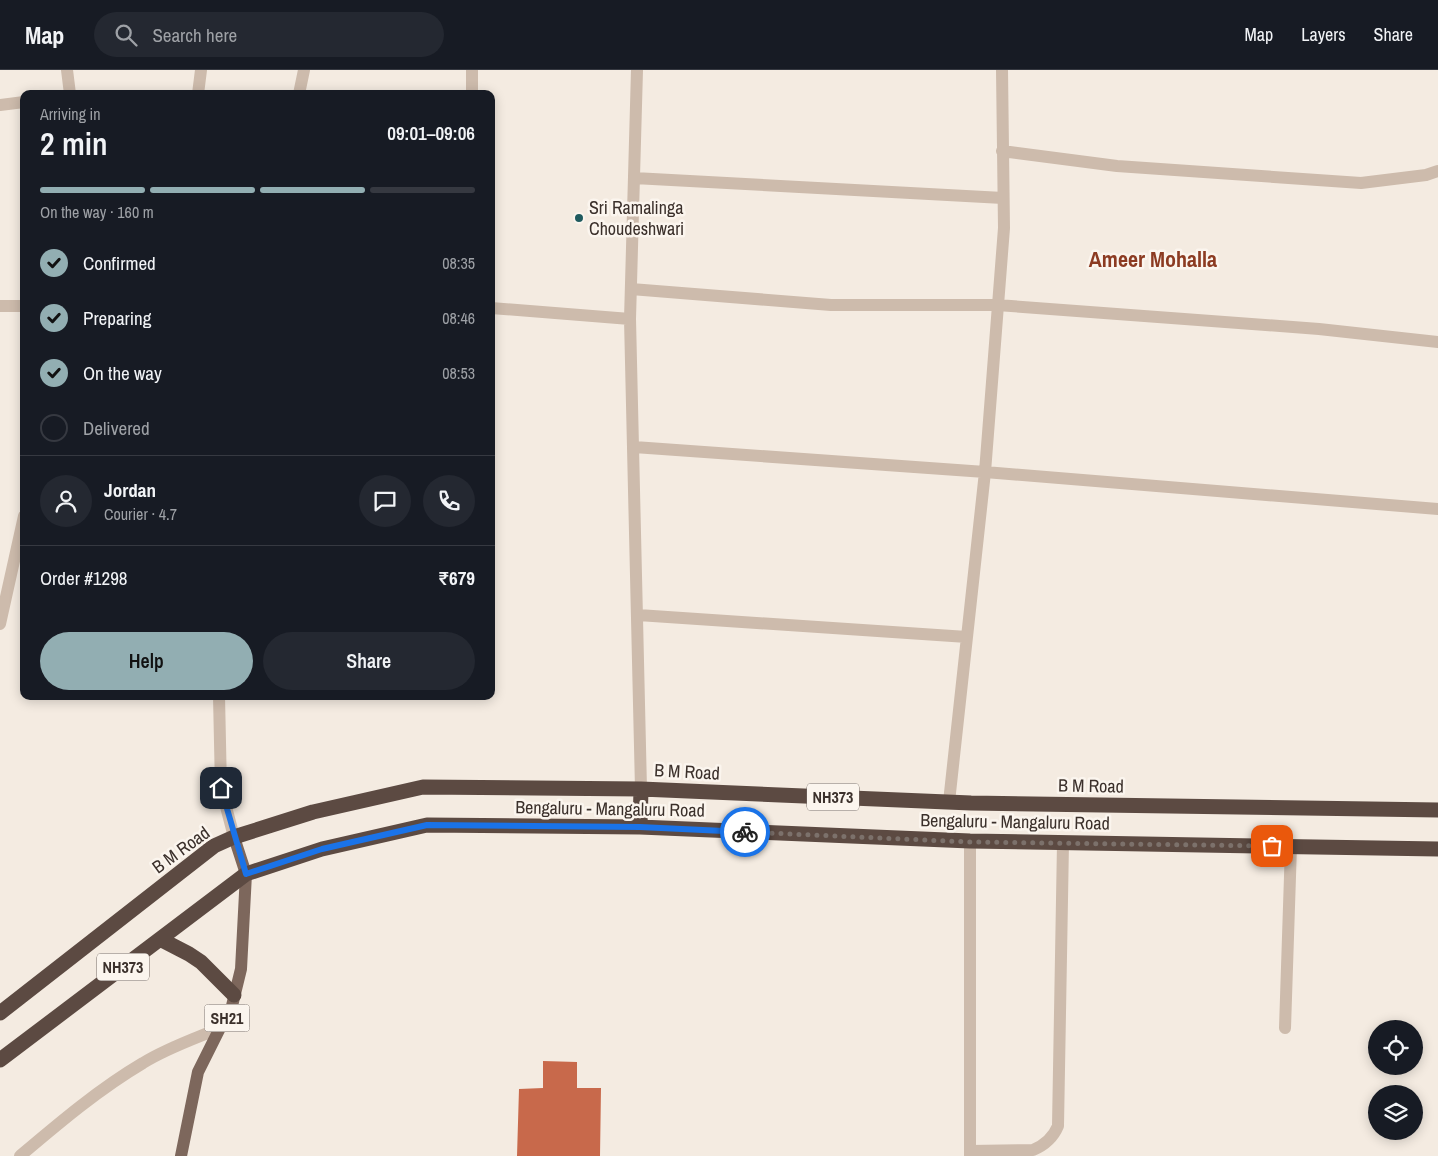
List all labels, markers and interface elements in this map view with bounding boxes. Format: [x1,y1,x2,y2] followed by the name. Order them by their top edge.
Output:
[94,12,444,57] search box
[25,19,64,51] text: Map
[112,21,140,49] icon: search
[152,22,237,48] text: Search here
[1245,22,1273,47] text: Map
[1301,22,1346,47] text: Layers
[1374,22,1413,47] text: Share
[40,103,101,125] text: Arriving in
[387,120,475,146] text: 09:01–09:06
[40,122,108,165] text: 2 min
[589,195,684,241] place label: Sri Ramalinga Choudeshwari
[40,201,154,223] text: On the way · 160 m
[573,212,585,224] marker: Sri Ramalinga Choudeshwari
[1089,244,1217,274] district label: Ameer Mohalla
[40,249,68,277] icon: check
[83,250,156,276] text: Confirmed
[442,252,475,274] text: 08:35
[40,304,68,332] icon: check
[83,305,151,331] text: Preparing
[442,307,475,329] text: 08:46
[40,359,68,387] icon: check
[83,360,162,386] text: On the way
[442,362,475,384] text: 08:53
[83,415,150,441] text: Delivered
[40,475,92,527] button: person
[359,475,411,527] button: chat
[423,475,475,527] button: phone
[104,477,156,503] text: Jordan
[104,503,177,525] text: Courier · 4.7
[40,565,127,591] text: Order #1298
[438,565,475,591] text: ₹679
[40,632,253,690] button: Help
[263,632,475,690] button: Share
[654,757,720,786] street label: B M Road
[200,767,242,809] pin
[1058,772,1124,799] street label: B M Road
[207,774,235,802] icon: home
[807,784,859,810] road number: NH373
[515,794,705,823] street label: Bengaluru - Mangaluru Road
[720,807,770,857] courier
[920,807,1110,836] street label: Bengaluru - Mangaluru Road
[731,818,759,846] icon: bike
[147,820,215,879] street label: B M Road
[1251,825,1293,867] pin
[1258,832,1286,860] icon: bag
[97,954,149,980] road number: NH373
[204,1004,250,1031] road number: SH21
[1368,1020,1423,1140] map controls
[1368,1020,1423,1075] button: locate
[1368,1085,1423,1140] button: layers

